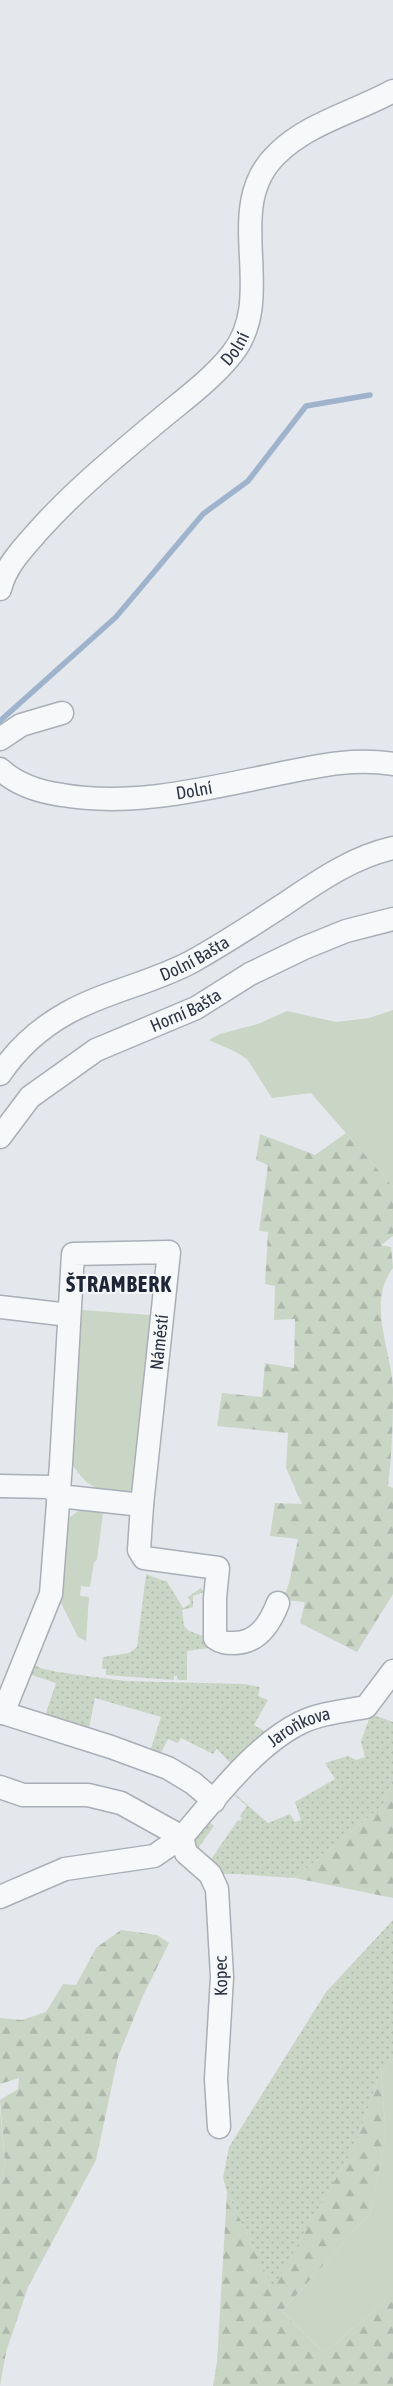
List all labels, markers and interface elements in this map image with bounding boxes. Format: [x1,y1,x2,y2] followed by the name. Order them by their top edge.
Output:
[216,329,253,370] street label: Dolní
[174,777,214,803] street label: Dolní
[157,931,233,985] street label: Dolní Bašta
[147,984,225,1036] street label: Horní Bašta
[66,1271,172,1297] district label: ŠTRAMBERK
[145,1313,172,1371] street label: Náměstí
[263,1703,332,1751] street label: Jaroňkova
[210,1955,231,1996] street label: Kopec

